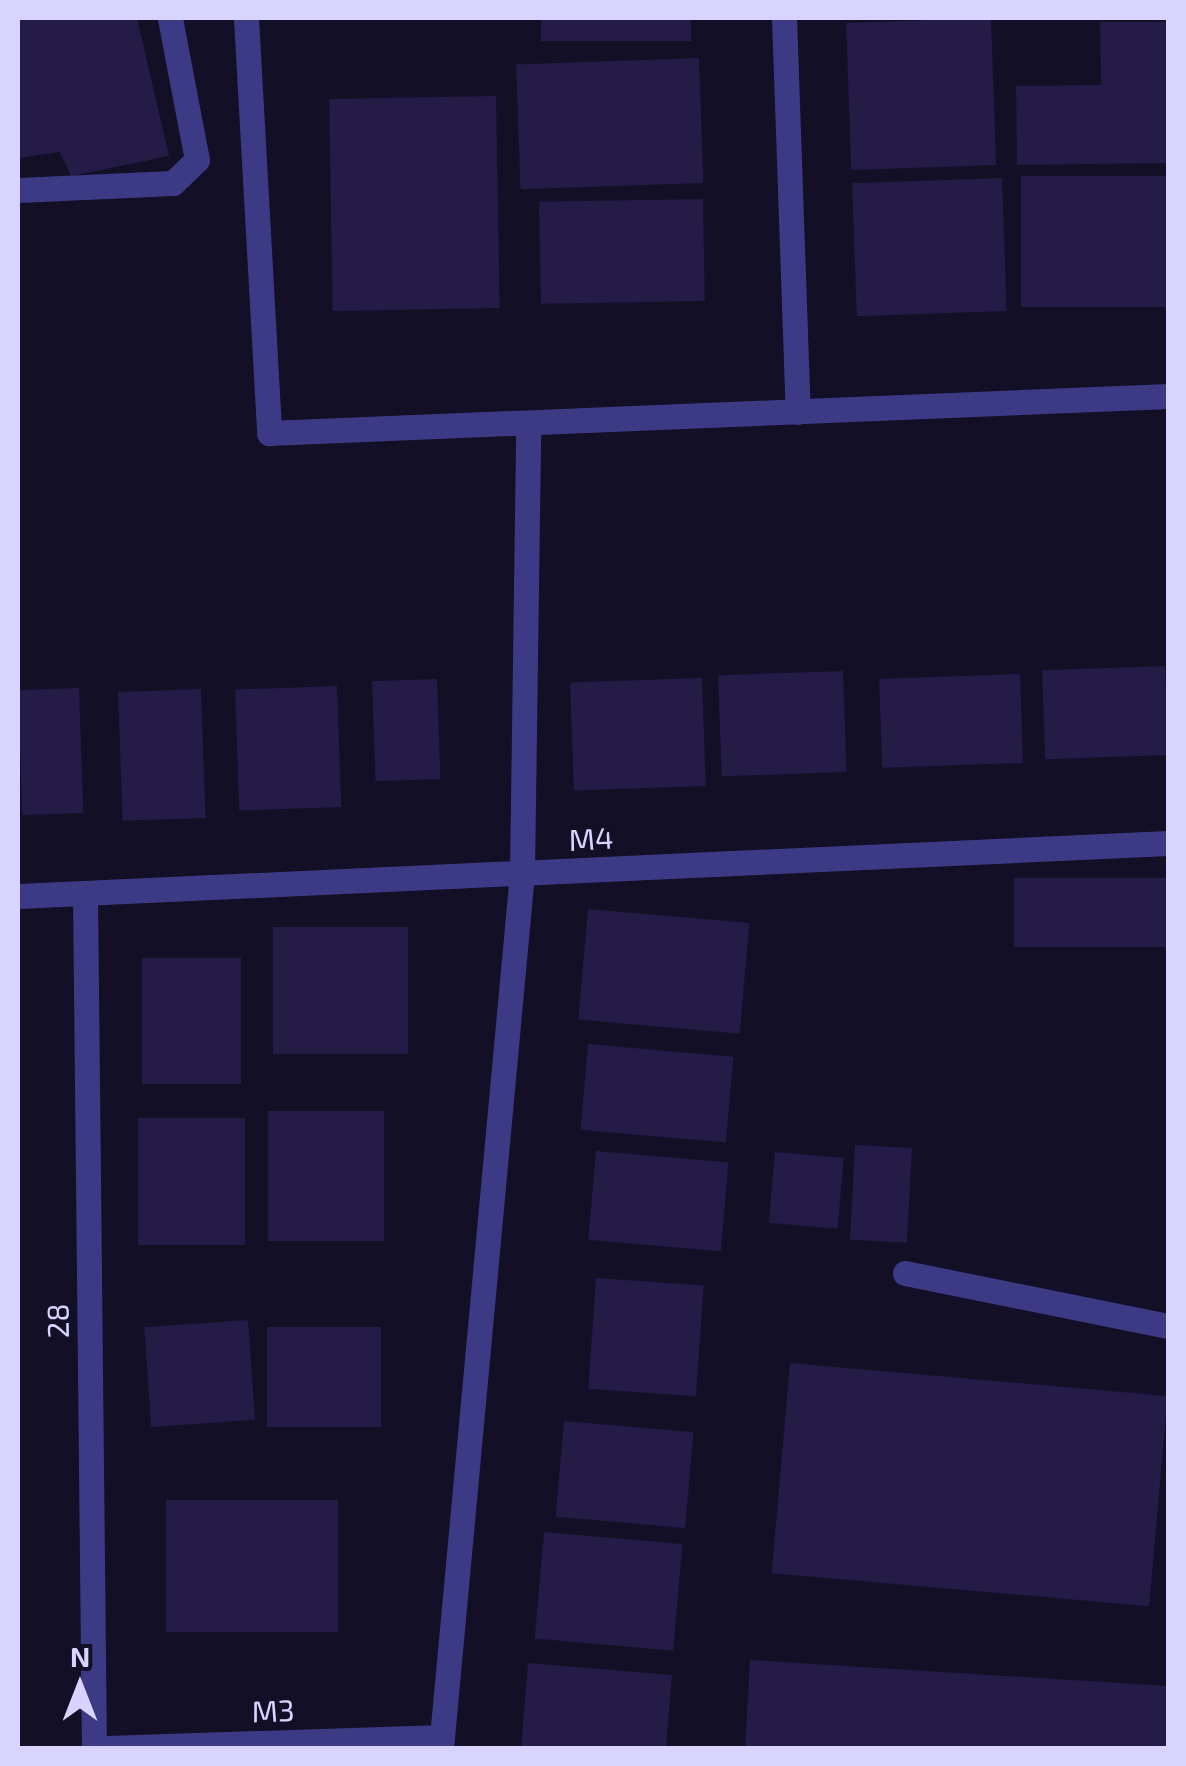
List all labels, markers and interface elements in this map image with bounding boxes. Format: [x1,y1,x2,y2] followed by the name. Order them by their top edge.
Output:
[568,819,614,857] street label: M4
[39,1303,75,1339] street label: 28
[30,1636,130,1736] north arrow
[70,1639,90,1673] text: N
[251,1691,295,1729] street label: M3

